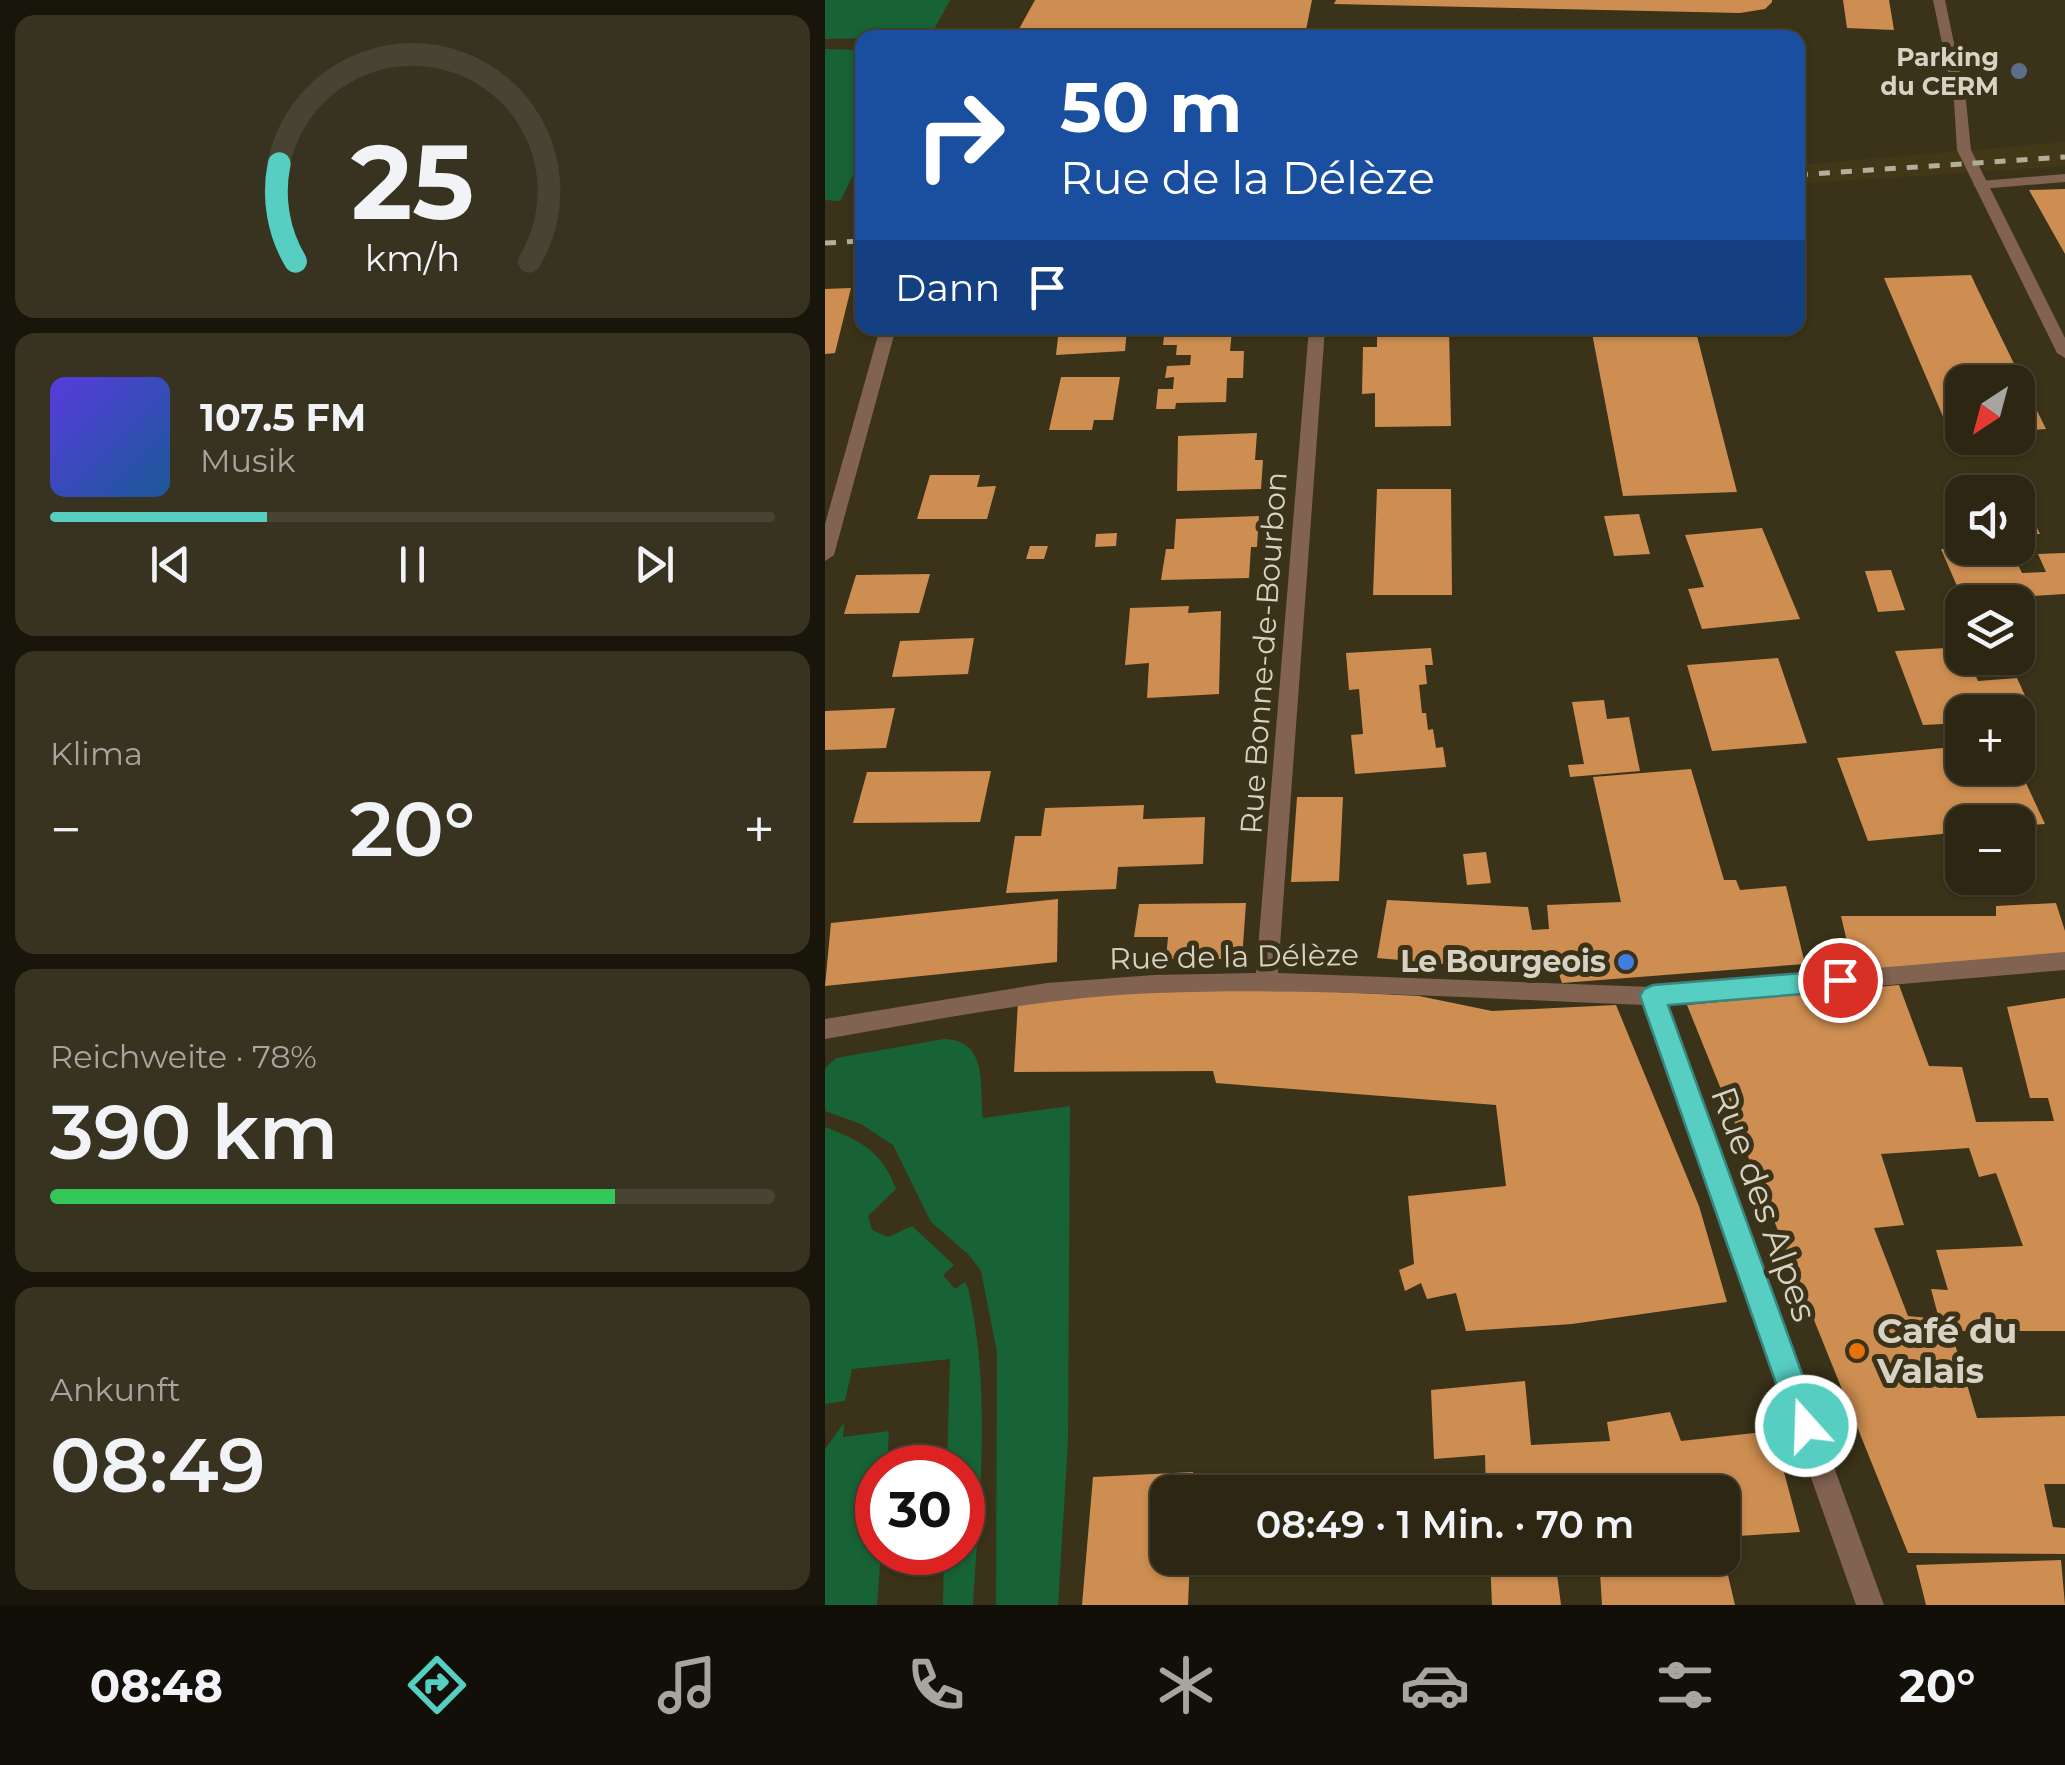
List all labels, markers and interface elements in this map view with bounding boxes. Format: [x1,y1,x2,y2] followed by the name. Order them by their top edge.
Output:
[1880,42,1999,101] place label: Parking du CERM
[2008,60,2030,82] marker: Parking du CERM
[1060,64,1242,150] text: 50 m
[895,70,1025,200] icon: right
[351,118,474,245] text: 25
[1060,150,1435,205] text: Rue de la Délèze
[365,236,460,280] text: km/h
[1020,260,1075,315] icon: arrive
[895,264,1000,311] text: Dann
[1945,365,2035,455] north arrow
[1945,365,2035,895] map controls
[200,394,366,441] text: 107.5 FM
[200,441,295,480] text: Musik
[1232,471,1295,835] street label: Rue Bonne-de-Bourbon
[1945,475,2035,565] button: sound
[143,537,198,592] icon: previous
[385,537,440,592] icon: pause
[627,537,682,592] icon: next
[1945,585,2035,675] button: layers
[1945,695,2035,785] button: +
[50,734,143,773] text: Klima
[350,783,475,875] text: 20°
[50,796,82,863] text: −
[743,796,775,863] text: +
[1945,805,2035,895] button: −
[1109,936,1359,977] street label: Rue de la Délèze
[1798,938,1883,1023] pin
[1400,943,1606,980] place label: Le Bourgeois
[1615,951,1637,973] marker: Le Bourgeois
[1813,953,1868,1008] icon: arrive
[50,1037,317,1076] text: Reichweite · 78%
[1702,1081,1827,1327] street label: Rue des Alpes
[50,1086,338,1178] text: 390 km
[1876,1309,2017,1392] place label: Café du Valais
[1846,1340,1868,1362] marker: Café du Valais
[50,1370,180,1409] text: Ankunft
[1754,1374,1858,1478] position arrow
[50,1419,265,1511] text: 08:49
[855,1445,985,1575] speed limit sign: 30
[1256,1501,1634,1548] text: 08:49 · 1 Min. · 70 m
[402,1650,472,1720] icon: directions
[652,1650,722,1720] icon: music
[901,1650,971,1720] icon: phone
[1151,1650,1221,1720] icon: climate
[1400,1650,1470,1720] icon: car
[1650,1650,1720,1720] icon: filters
[90,1658,223,1713] text: 08:48
[1899,1658,1975,1713] text: 20°

